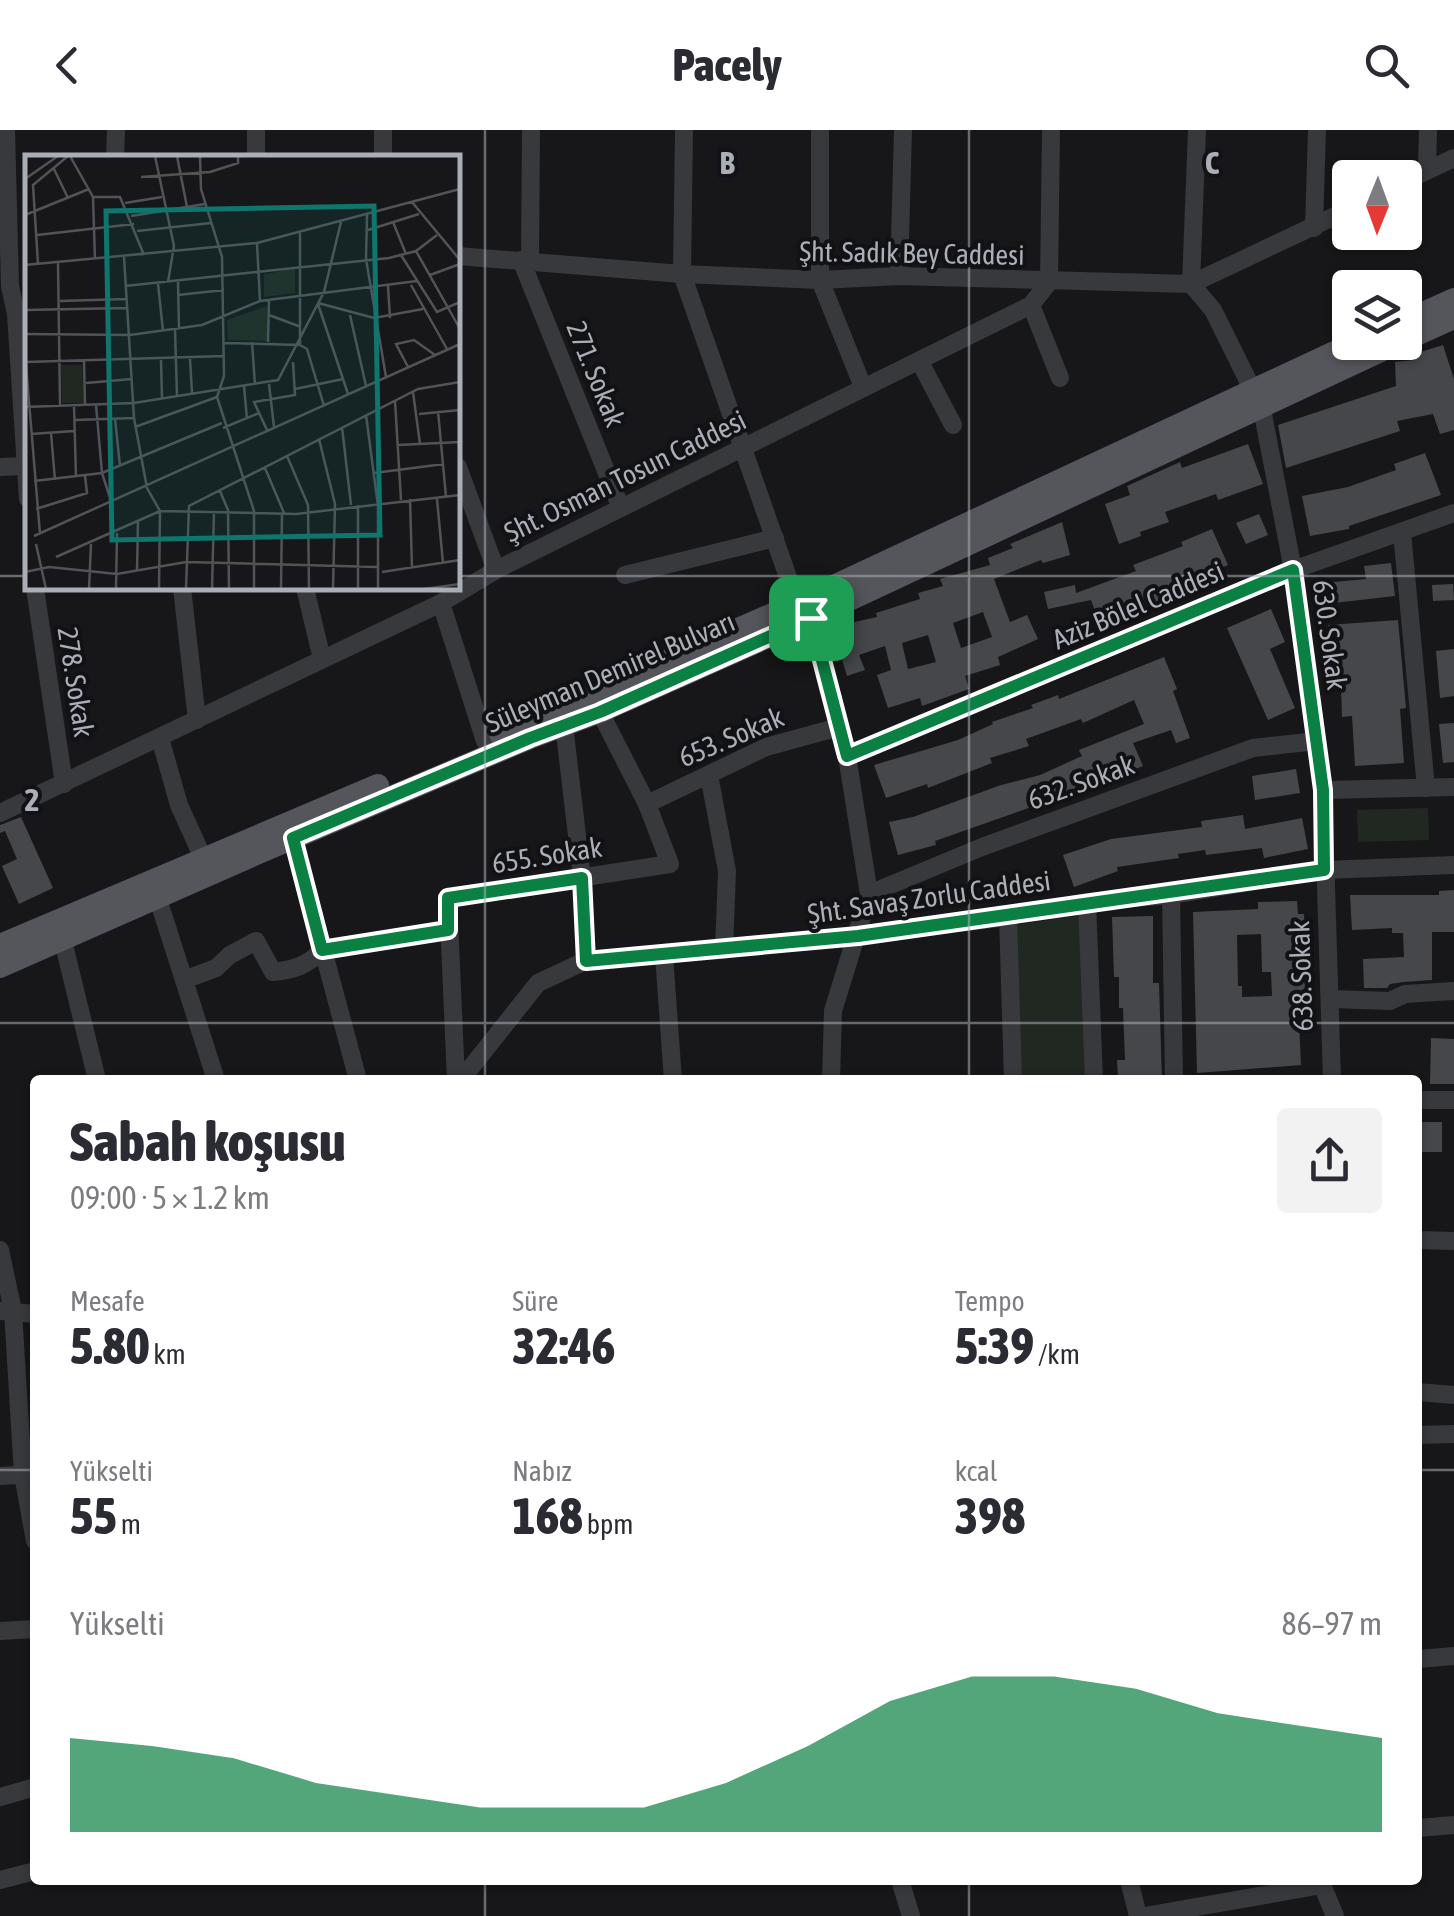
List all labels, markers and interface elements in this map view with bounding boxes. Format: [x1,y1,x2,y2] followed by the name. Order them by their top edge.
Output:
[40,38,95,93] icon: back
[1359,38,1414,93] icon: search
[672,39,782,91] text: Pacely
[719,144,735,181] text: B
[1205,144,1220,181] text: C
[25,155,460,590] inset map
[1332,160,1422,250] north arrow
[1332,160,1422,360] map controls
[799,235,1025,271] street label: Şht. Sadık Bey Caddesi
[1332,270,1422,360] button: layers
[560,317,632,431] street label: 271. Sokak
[499,404,751,548] street label: Şht. Osman Tosun Caddesi
[1048,555,1228,655] street label: Aziz Bölel Caddesi
[769,576,854,661] pin
[1306,578,1354,692] street label: 630. Sokak
[784,591,839,646] icon: arrive
[481,605,739,739] street label: Süleyman Demirel Bulvarı
[52,625,100,739] street label: 278. Sokak
[674,701,788,773] street label: 653. Sokak
[1023,748,1139,816] street label: 632. Sokak
[24,781,40,818] text: 2
[490,831,604,879] street label: 655. Sokak
[805,864,1053,930] street label: Şht. Savaş Zorlu Caddesi
[1283,920,1319,1032] street label: 638. Sokak
[1277,1108,1382,1213] button: share
[70,1110,345,1173] text: Sabah koşusu
[70,1179,270,1216] text: 09:00 · 5 × 1.2 km
[70,1285,145,1317] text: Mesafe
[512,1285,559,1317] text: Süre
[955,1285,1025,1317] text: Tempo
[70,1317,149,1375] text: 5.80
[512,1317,615,1375] text: 32:46
[955,1317,1034,1375] text: 5:39
[149,1338,186,1370] text: km
[1034,1338,1080,1370] text: /km
[70,1455,153,1487] text: Yükselti
[512,1455,572,1487] text: Nabız
[955,1455,997,1487] text: kcal
[70,1487,117,1545] text: 55
[512,1487,583,1545] text: 168
[955,1487,1025,1545] text: 398
[117,1508,141,1540] text: m
[583,1508,633,1540] text: bpm
[70,1605,165,1642] text: Yükselti
[1282,1605,1382,1642] text: 86–97 m

